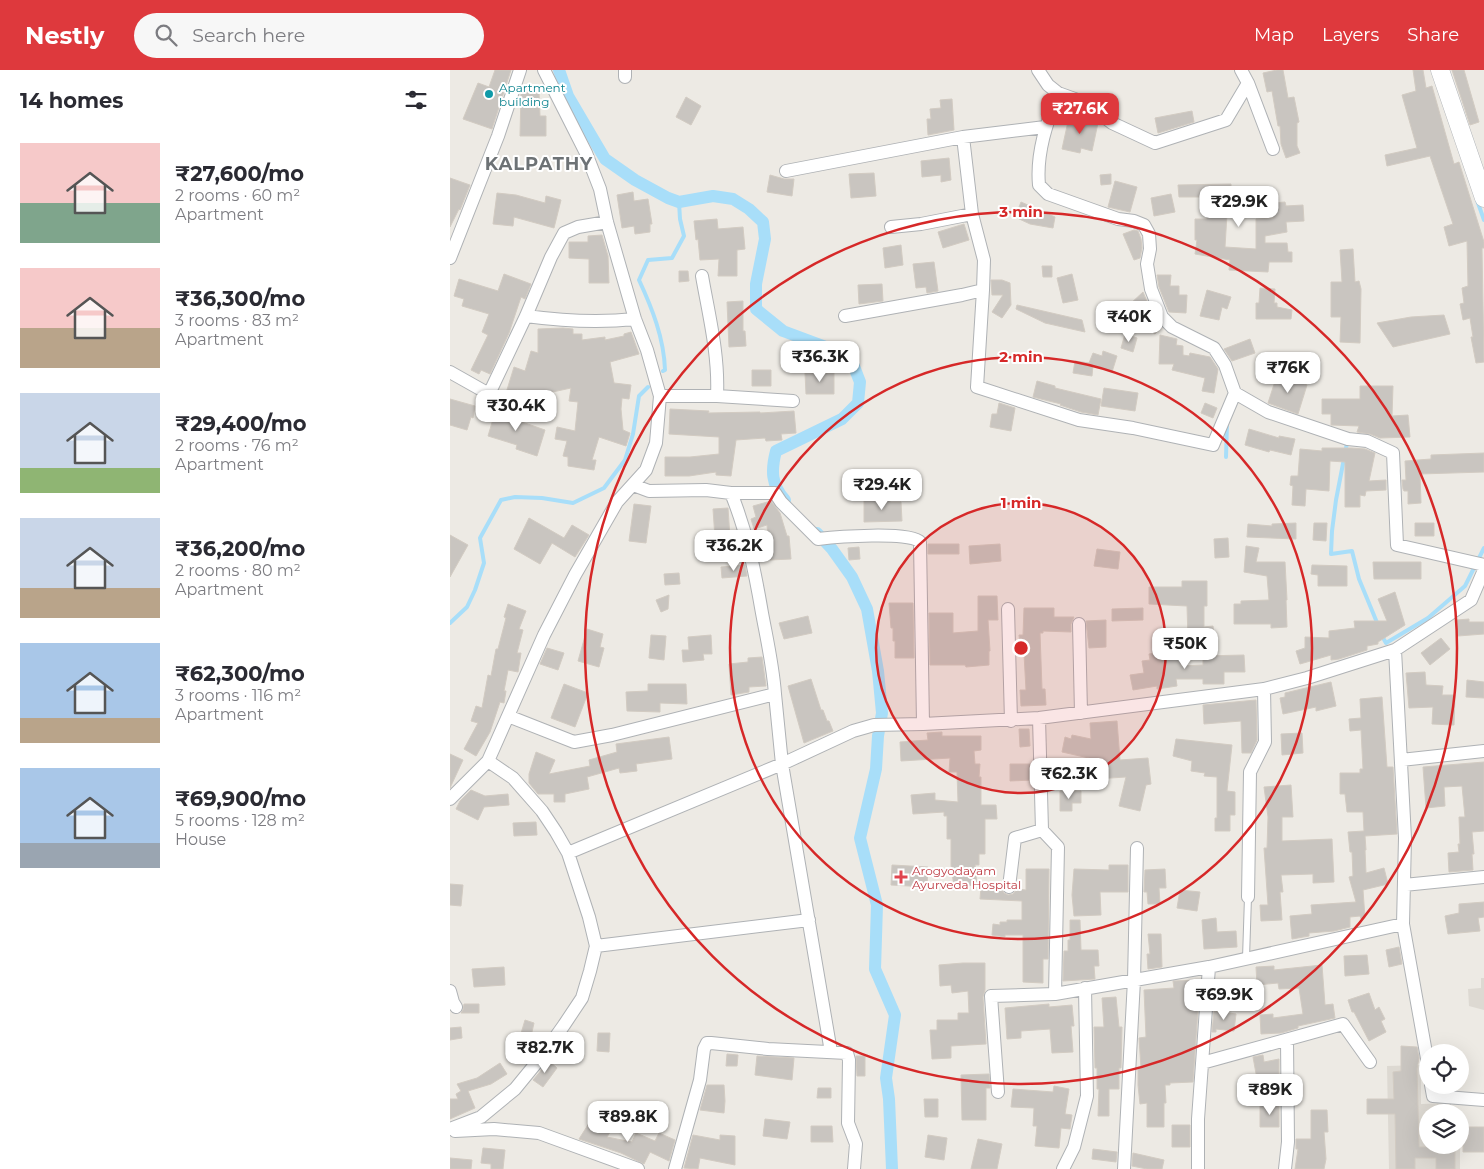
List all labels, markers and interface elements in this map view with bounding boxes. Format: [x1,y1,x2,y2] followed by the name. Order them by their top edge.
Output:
[134,13,484,58] search box
[25,21,104,50] text: Nestly
[152,21,180,49] icon: search
[192,24,305,47] text: Search here
[1254,24,1294,46] text: Map
[1322,24,1379,46] text: Layers
[1407,24,1459,46] text: Share
[499,80,566,109] place label: Apartment building
[402,86,430,114] icon: filters
[20,88,124,113] text: 14 homes
[483,88,495,100] marker: Apartment building
[1039,92,1121,135] pin: ₹27.6K
[1052,99,1108,118] text: ₹27.6K
[485,153,593,175] district label: KALPATHY
[175,161,304,186] text: ₹27,600/mo
[60,163,120,223] icon: home
[175,186,300,205] text: 2 rooms · 60 m²
[1198,186,1280,228] pin: ₹29.9K
[1210,192,1268,211] text: ₹29.9K
[998,202,1043,221] text: 3 min
[175,205,264,224] text: Apartment
[175,286,305,311] text: ₹36,300/mo
[60,288,120,348] icon: home
[1099,300,1159,343] pin: ₹40K
[1107,307,1151,326] text: ₹40K
[175,311,299,330] text: 3 rooms · 83 m²
[175,330,264,349] text: Apartment
[779,340,861,383] pin: ₹36.3K
[791,347,849,366] text: ₹36.3K
[999,347,1043,366] text: 2 min
[1258,352,1318,394] pin: ₹76K
[1266,358,1310,377] text: ₹76K
[475,390,557,432] pin: ₹30.4K
[487,396,545,415] text: ₹30.4K
[175,411,307,436] text: ₹29,400/mo
[60,413,120,473] icon: home
[175,436,299,455] text: 2 rooms · 76 m²
[175,455,264,474] text: Apartment
[841,468,923,511] pin: ₹29.4K
[853,475,911,494] text: ₹29.4K
[1001,493,1041,512] text: 1 min
[693,530,775,572] pin: ₹36.2K
[175,536,305,561] text: ₹36,200/mo
[705,536,763,555] text: ₹36.2K
[60,538,120,598] icon: home
[175,561,301,580] text: 2 rooms · 80 m²
[175,580,264,599] text: Apartment
[1155,628,1215,670] pin: ₹50K
[1163,634,1207,653] text: ₹50K
[1012,639,1030,657] centre of rings
[175,661,305,686] text: ₹62,300/mo
[60,663,120,723] icon: home
[175,686,301,705] text: 3 rooms · 116 m²
[175,705,264,724] text: Apartment
[1028,758,1110,800] pin: ₹62.3K
[1041,764,1097,783] text: ₹62.3K
[175,786,306,811] text: ₹69,900/mo
[60,788,120,848] icon: home
[175,811,305,830] text: 5 rooms · 128 m²
[175,830,226,849] text: House
[912,863,1021,892] place label: Arogyodayam Ayurveda Hospital
[894,870,908,884] marker: Arogyodayam Ayurveda Hospital
[1183,978,1265,1021] pin: ₹69.9K
[1195,985,1253,1004] text: ₹69.9K
[504,1032,586,1074] pin: ₹82.7K
[516,1038,574,1057] text: ₹82.7K
[1419,1044,1469,1154] map controls
[1419,1044,1469,1094] button: locate
[1240,1074,1300,1116] pin: ₹89K
[1248,1080,1292,1099] text: ₹89K
[587,1100,669,1143] pin: ₹89.8K
[1419,1104,1469,1154] button: layers
[599,1107,657,1126] text: ₹89.8K

